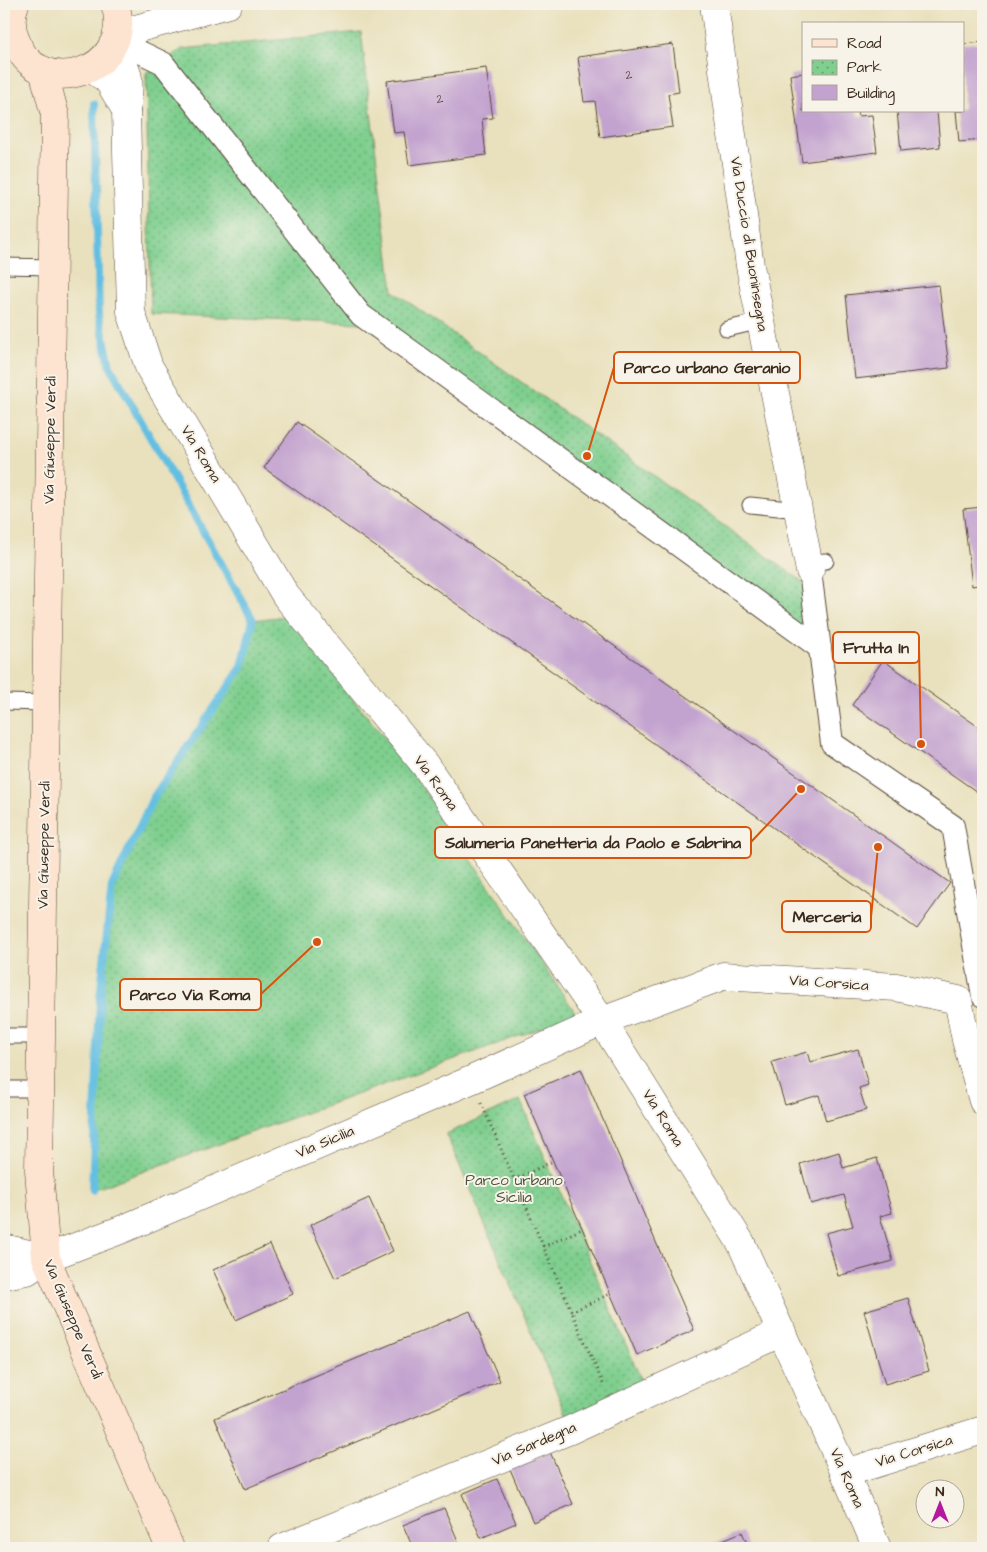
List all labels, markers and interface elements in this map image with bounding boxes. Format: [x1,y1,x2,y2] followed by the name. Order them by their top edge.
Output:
[802,22,964,112] legend
[847,33,882,54] text: Road
[847,57,882,78] text: Park
[626,67,633,84] house number: 2
[847,83,895,105] text: Building
[437,91,444,108] house number: 2
[724,155,773,333] street label: Via Duccio di Buoninsegna
[614,352,800,383] callout: Parco urbano Geranio
[624,357,791,379] text: Parco urbano Geranio
[38,375,62,504] street label: Via Giuseppe Verdi
[176,421,227,487] street label: Via Roma
[833,632,919,663] callout: Frutta In
[843,637,909,659] text: Frutta In
[409,751,463,815] street label: Via Roma
[32,780,56,909] street label: Via Giuseppe Verdi
[435,827,751,858] callout: Salumeria Panetteria da Paolo e Sabrina
[444,832,742,854] text: Salumeria Panetteria da Paolo e Sabrina
[782,901,871,932] callout: Merceria
[793,906,862,928] text: Merceria
[789,970,870,996] street label: Via Corsica
[120,979,261,1010] callout: Parco Via Roma
[130,984,251,1006] text: Parco Via Roma
[637,1085,689,1151] street label: Via Roma
[293,1120,358,1164] street label: Via Sicilia
[465,1170,563,1208] park label: Parco urbano Sicilia
[38,1256,108,1383] street label: Via Giuseppe Verdi
[489,1417,580,1472] street label: Via Sardegna
[873,1429,955,1473] street label: Via Corsica
[824,1445,870,1512] street label: Via Roma
[914,1480,964,1530] north arrow
[936,1482,945,1502] text: N

